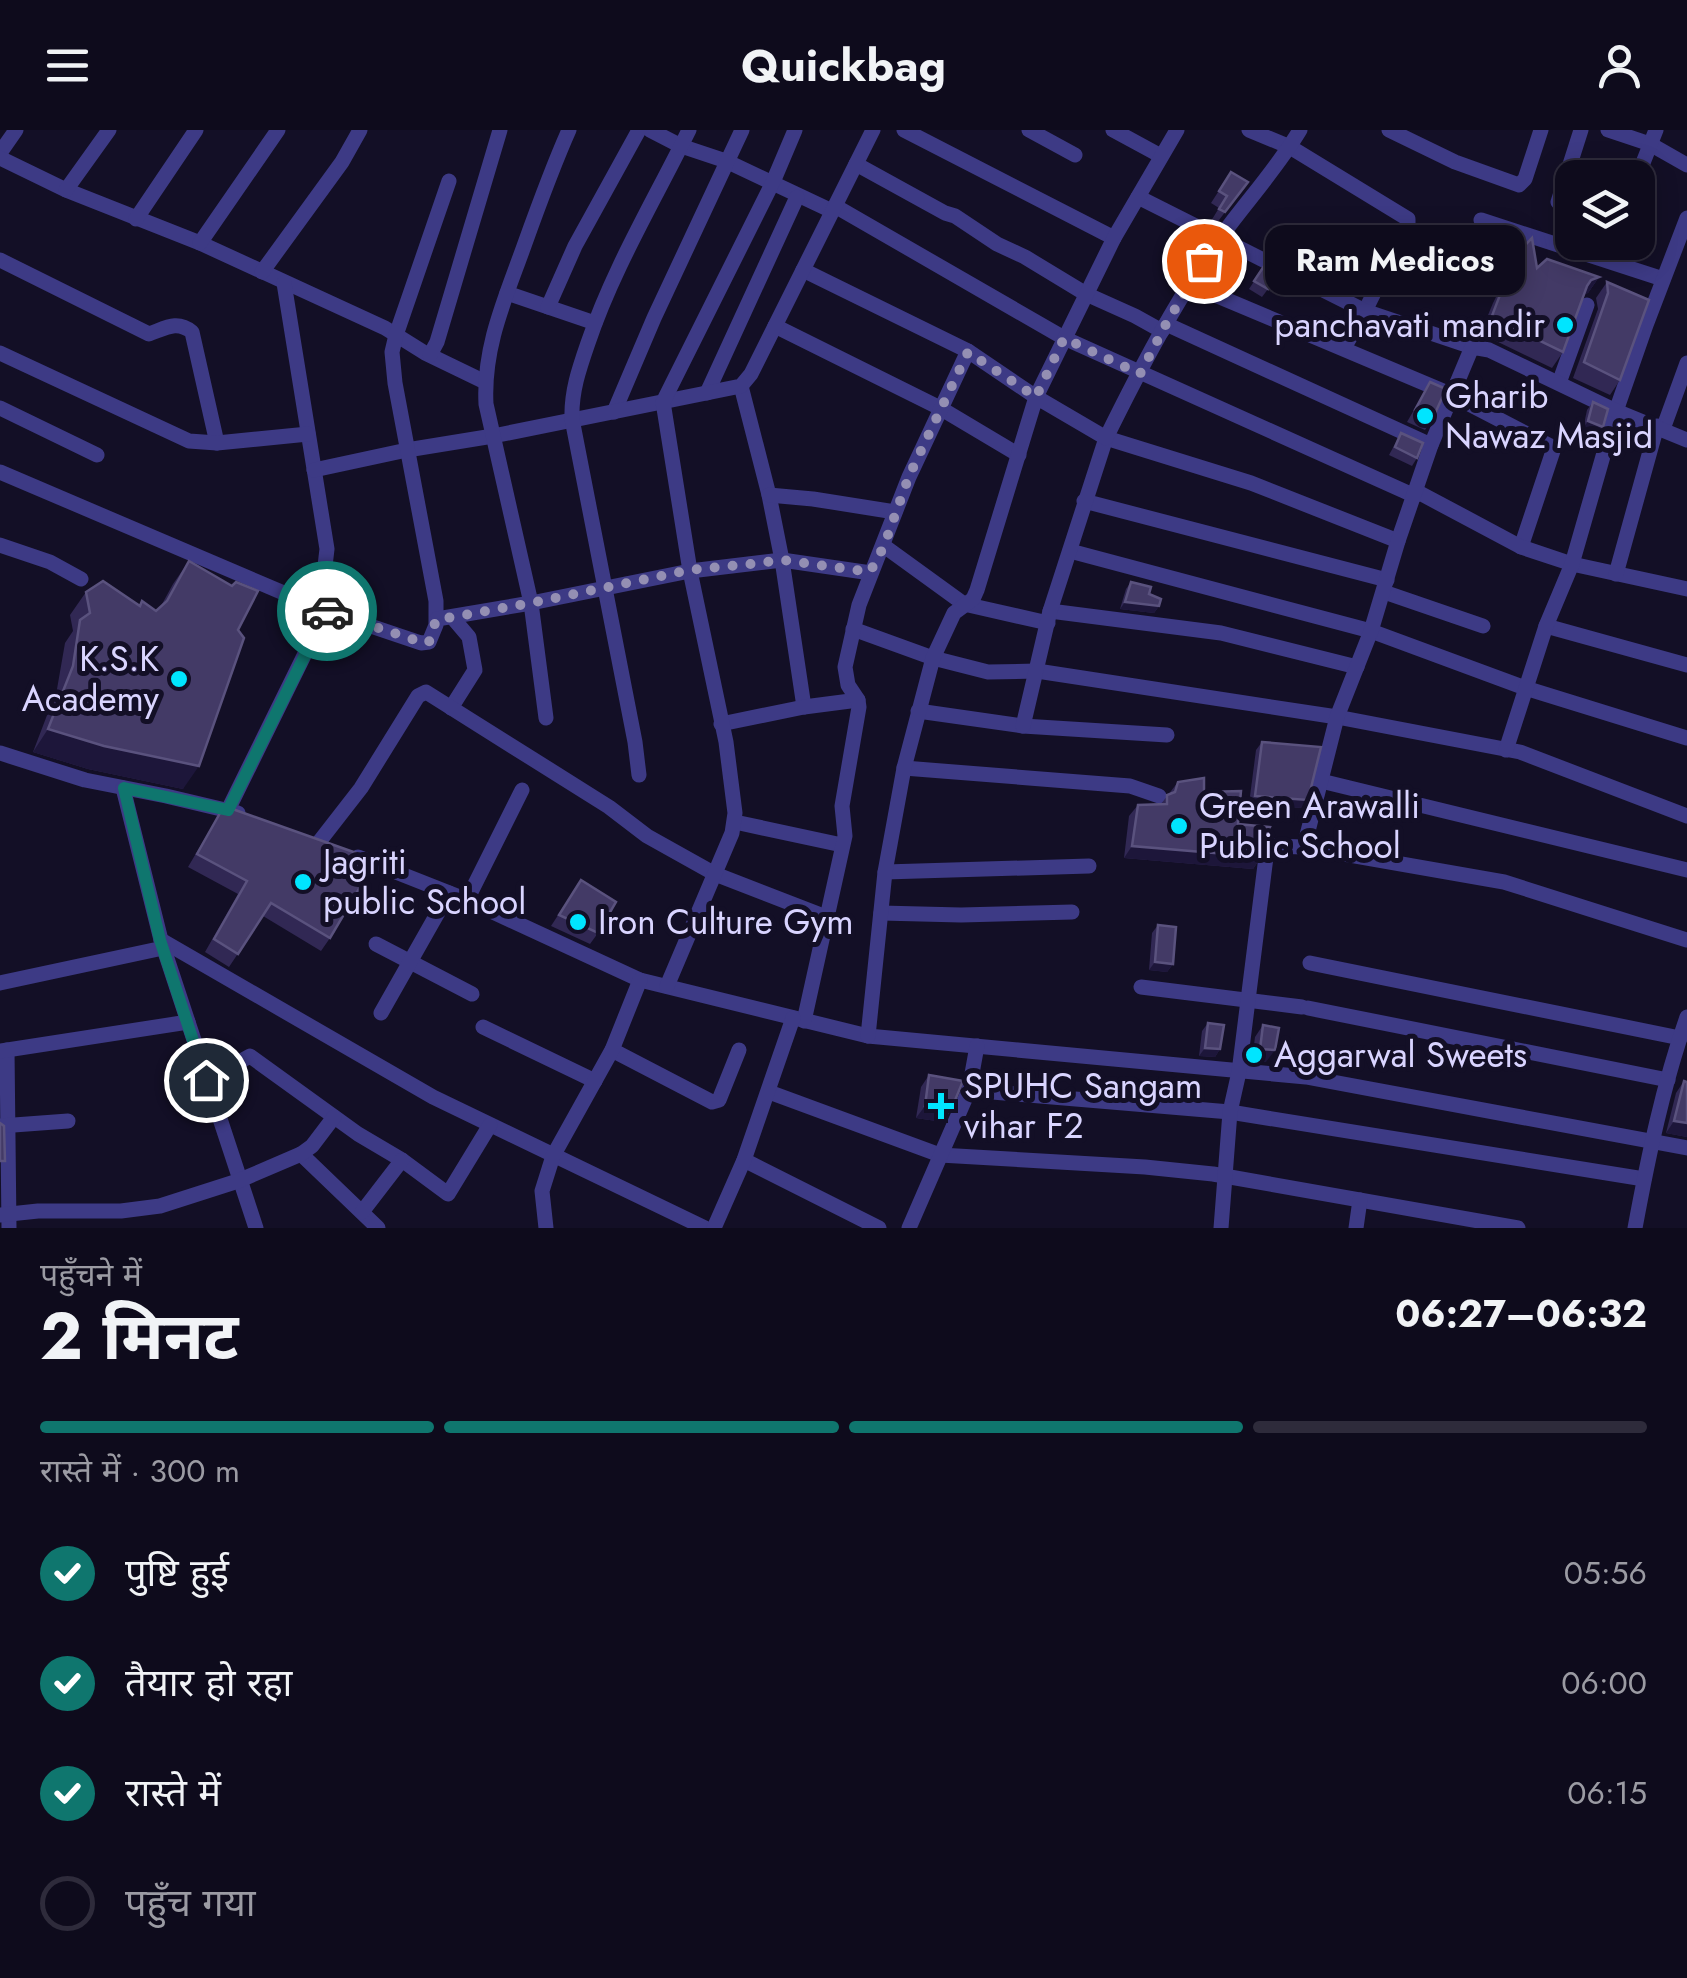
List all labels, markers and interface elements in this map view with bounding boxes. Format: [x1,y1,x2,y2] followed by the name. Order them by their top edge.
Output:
[741,33,946,98] text: Quickbag
[40,38,95,93] icon: menu
[1592,38,1647,93] icon: person
[1555,160,1655,260] map controls
[1555,160,1655,260] button: layers
[1162,219,1247,304] pin
[1264,226,1524,296] callout: Ram Medicos
[1177,234,1232,289] icon: bag
[1296,237,1494,283] text: Ram Medicos
[1274,300,1545,350] place label: panchavati mandir
[1554,314,1576,336] marker: panchavati mandir
[1445,371,1653,461] place label: Gharib Nawaz Masjid
[1414,405,1436,427] marker: Gharib Nawaz Masjid
[277,561,377,661] courier
[300,584,355,639] icon: car
[22,634,160,724] place label: K.S.K Academy
[168,668,190,690] marker: K.S.K Academy
[1199,781,1420,871] place label: Green Arawalli Public School
[1168,815,1190,837] marker: Green Arawalli Public School
[319,837,526,927] place label: Jagriti public School
[292,871,314,893] marker: Jagriti public School
[598,897,854,947] place label: Iron Culture Gym
[567,911,589,933] marker: Iron Culture Gym
[1274,1030,1527,1080] place label: Aggarwal Sweets
[164,1038,249,1123] pin
[1243,1044,1265,1066] marker: Aggarwal Sweets
[179,1053,234,1108] icon: home
[964,1061,1202,1151] place label: SPUHC Sangam vihar F2
[928,1093,954,1119] marker: SPUHC Sangam vihar F2
[40,1252,142,1298] text: पहुँचने में
[1395,1286,1647,1341] text: 06:27–06:32
[40,1289,239,1383] text: 2 मिनट
[40,1448,240,1494] text: रास्ते में · 300 m
[125,1545,229,1600] text: पुष्टि हुई
[40,1546,95,1601] icon: check
[1564,1550,1647,1596] text: 05:56
[125,1655,292,1710] text: तैयार हो रहा
[40,1656,95,1711] icon: check
[1561,1660,1647,1706] text: 06:00
[125,1765,221,1820] text: रास्ते में
[40,1766,95,1821] icon: check
[1567,1770,1647,1816] text: 06:15
[125,1875,256,1930] text: पहुँच गया

